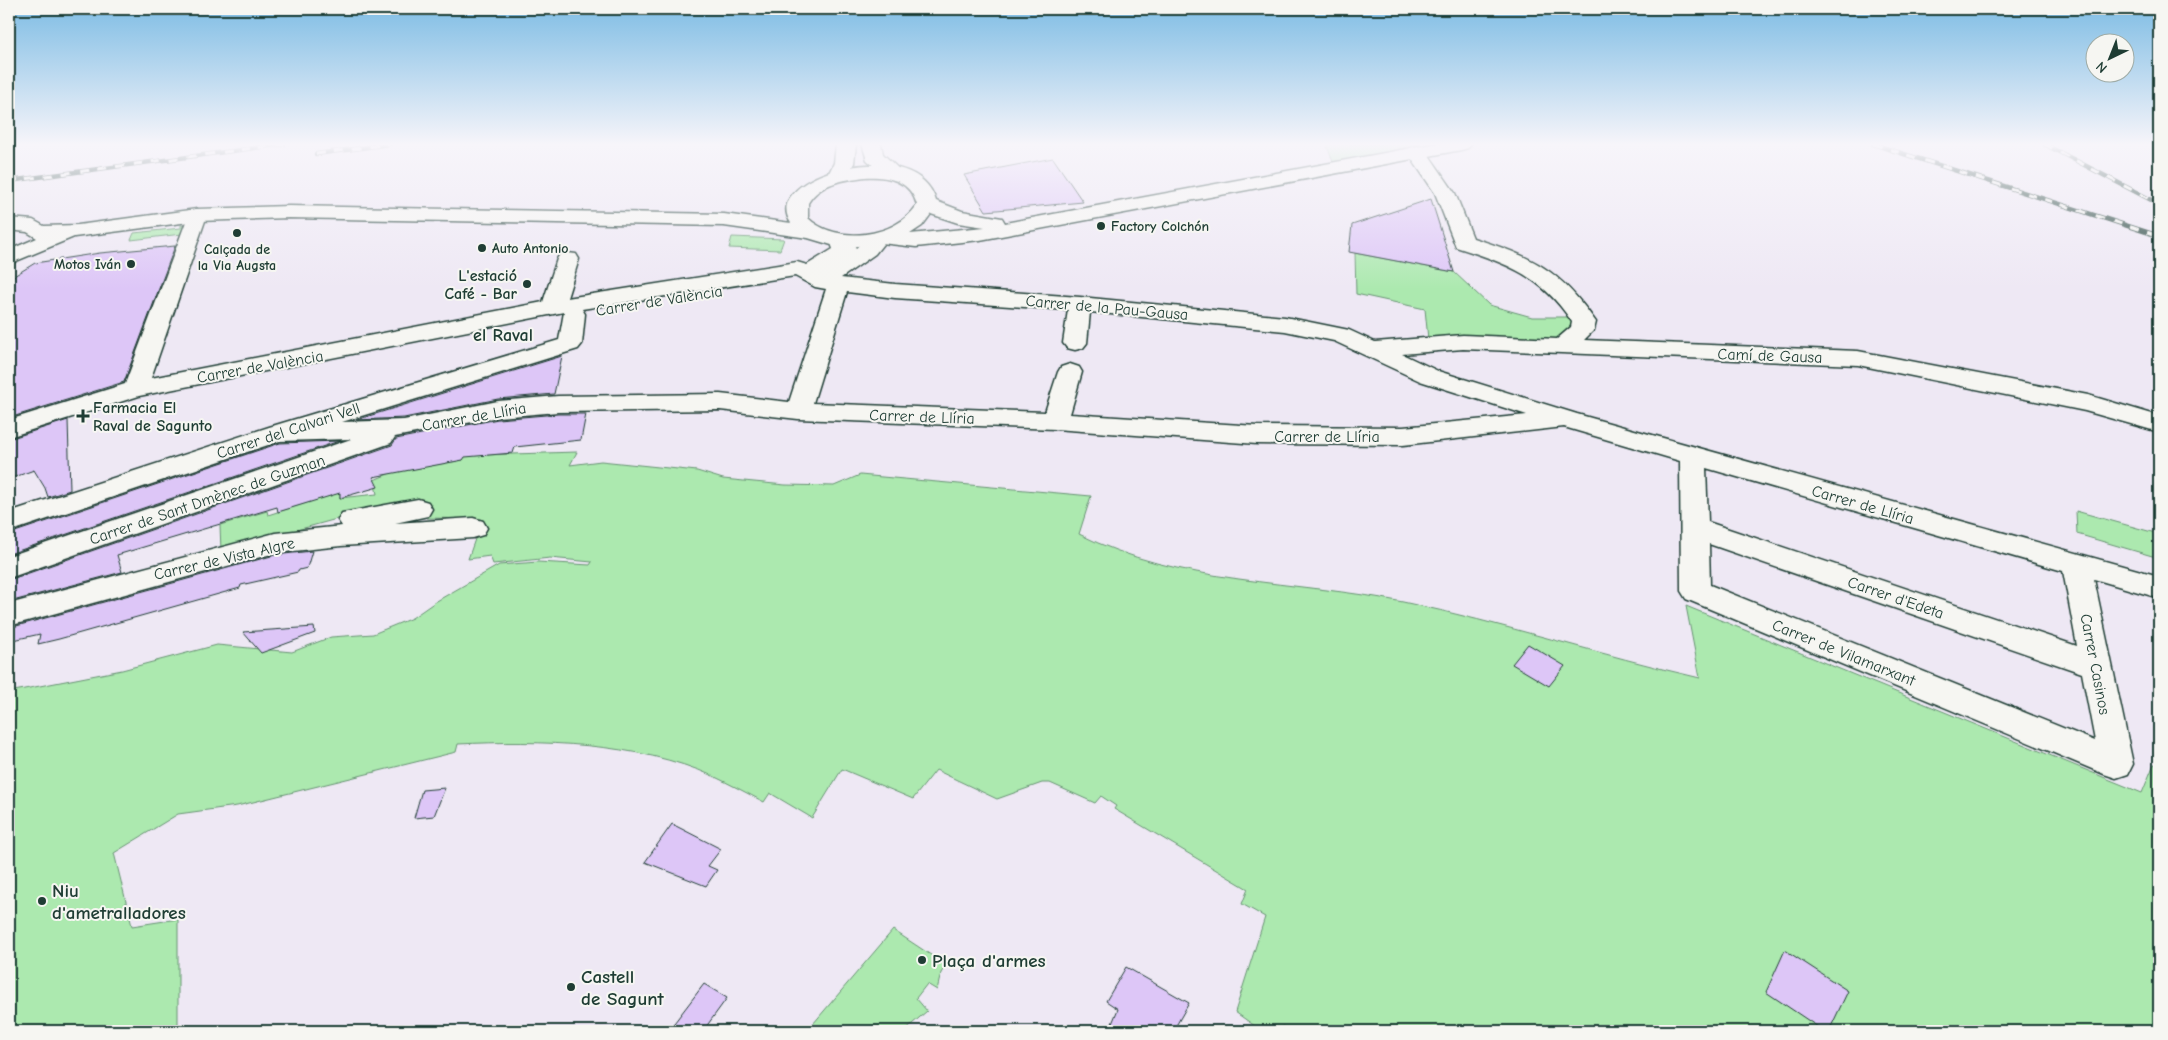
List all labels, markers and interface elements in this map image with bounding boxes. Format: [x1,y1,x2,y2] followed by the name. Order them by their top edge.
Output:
[2086,32,2136,82] north arrow
[2092,58,2111,76] text: N
[1111,218,1209,235] place label: Factory Colchón
[1095,220,1107,232] marker: Factory Colchón
[231,227,243,239] marker: Calçada de la Via Augsta
[492,240,569,257] place label: Auto Antonio
[198,241,276,274] place label: Calçada de la Via Augsta
[476,242,488,254] marker: Auto Antonio
[54,256,121,273] place label: Motos Iván
[125,258,137,270] marker: Motos Iván
[444,267,518,303] place label: L'estació Café - Bar
[521,278,533,290] marker: L'estació Café - Bar
[595,282,724,320] street label: Carrer de València
[1025,292,1189,324] street label: Carrer de la Pau-Gausa
[473,325,533,346] district label: el Raval
[1717,345,1823,367] street label: Camí de Gausa
[196,347,325,387] street label: Carrer de València
[93,399,212,435] place label: Farmacia El Raval de Sagunto
[214,399,362,463] street label: Carrer del Calvari Vell
[421,399,528,435] street label: Carrer de Llíria
[869,406,975,428] street label: Carrer de Llíria
[77,410,89,422] marker: Farmacia El Raval de Sagunto
[1274,428,1380,446] street label: Carrer de Llíria
[87,451,327,549] street label: Carrer de Sant Dmènec de Guzman
[1810,482,1916,528] street label: Carrer de Llíria
[152,534,296,584] street label: Carrer de Vista Algre
[1845,573,1946,623] street label: Carrer d'Edeta
[2076,612,2114,717] street label: Carrer Casinos
[1769,616,1918,690] street label: Carrer de Vilamarxant
[52,880,186,924] place label: Niu d'ametralladores
[36,895,48,907] marker: Niu d'ametralladores
[932,950,1046,972] place label: Plaça d'armes
[916,954,928,966] marker: Plaça d'armes
[581,966,665,1010] place label: Castell de Sagunt
[565,981,577,993] marker: Castell de Sagunt

